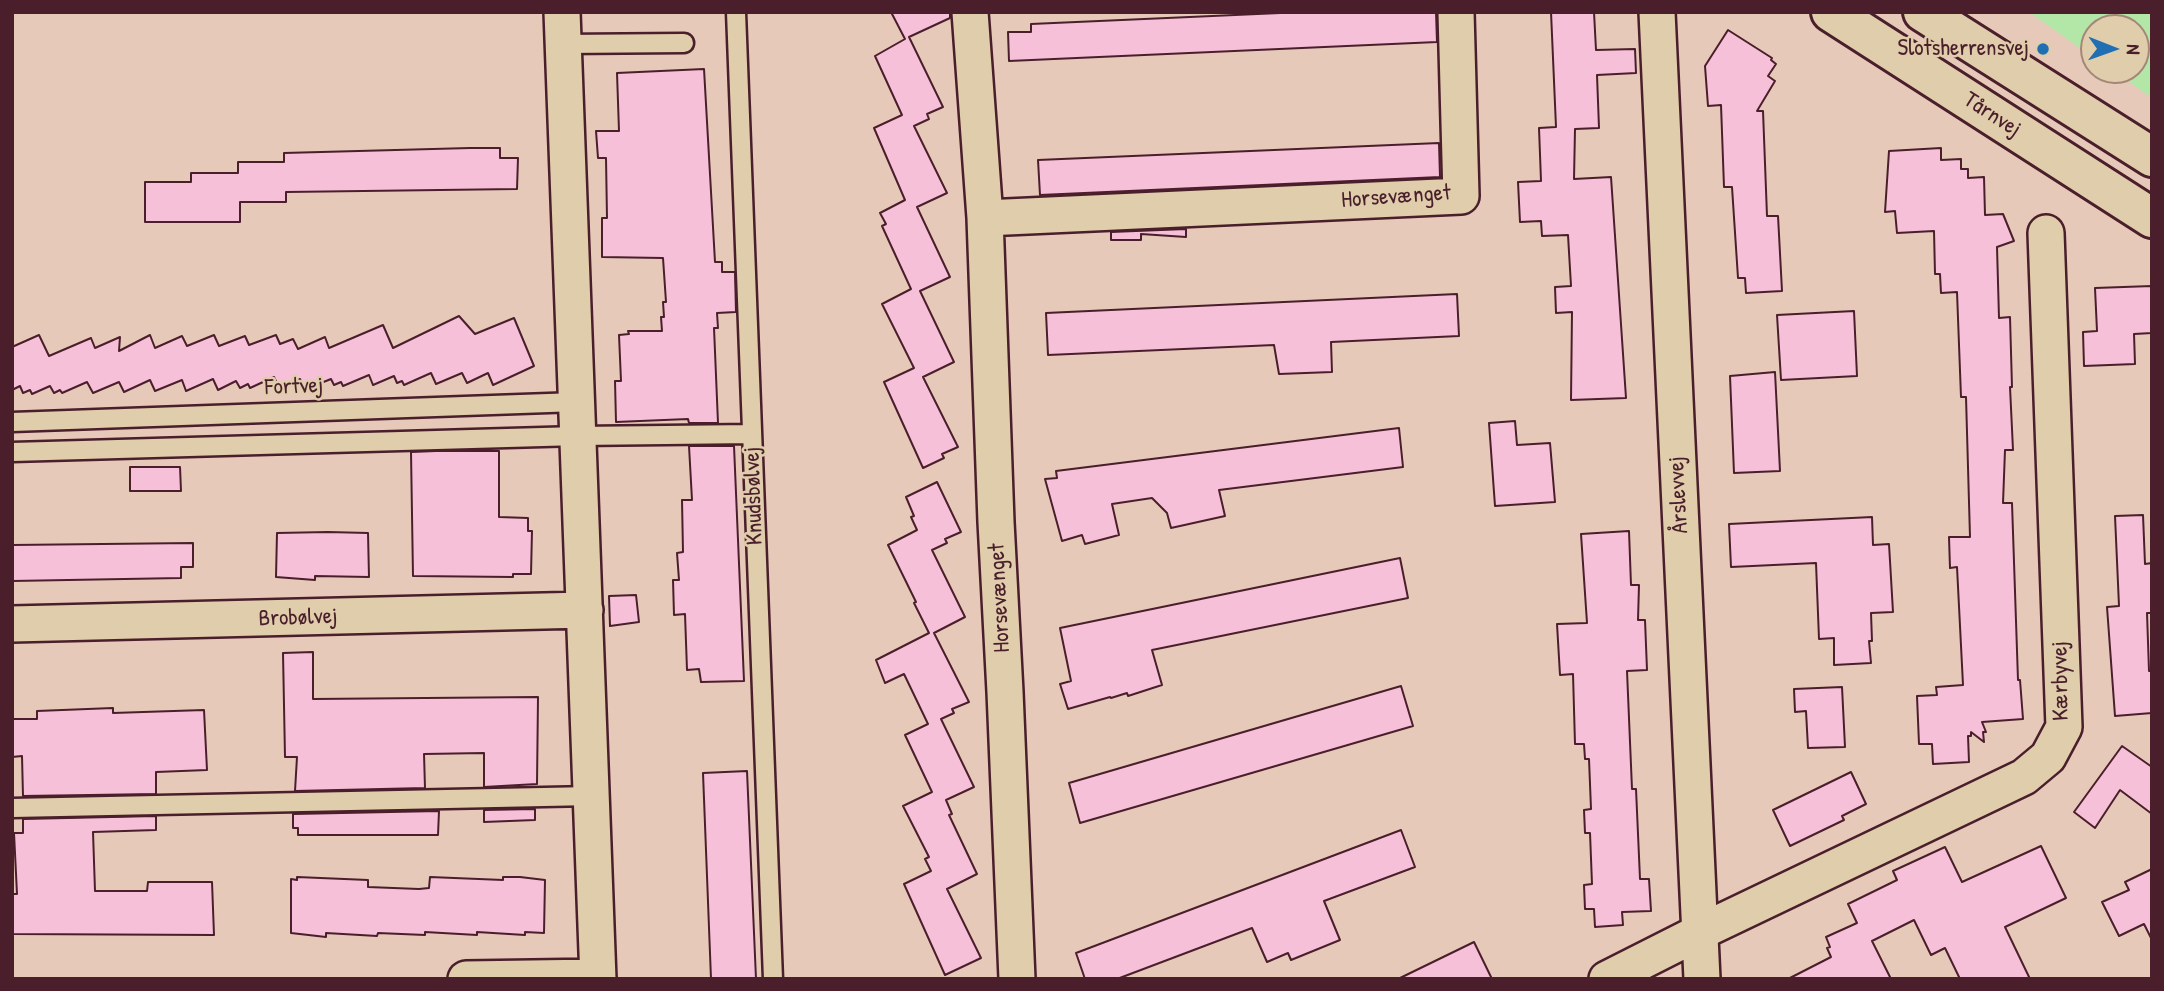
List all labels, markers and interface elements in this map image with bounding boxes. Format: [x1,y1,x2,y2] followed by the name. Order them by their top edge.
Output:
[2080,14,2150,84] north arrow
[1898,35,2029,63] place label: Slotsherrensvej
[2035,41,2051,57] marker: Slotsherrensvej
[2121,44,2147,55] text: N
[1958,86,2026,144] street label: Tårnvej
[1340,179,1452,215] street label: Horsevænget
[264,372,324,402] street label: Fortvej
[738,446,770,546] street label: Knudsbølvej
[1663,456,1695,534] street label: Årslevvej
[983,543,1017,653] street label: Horsevænget
[258,603,338,633] street label: Brobølvej
[2047,641,2075,721] street label: Kærbyvej

